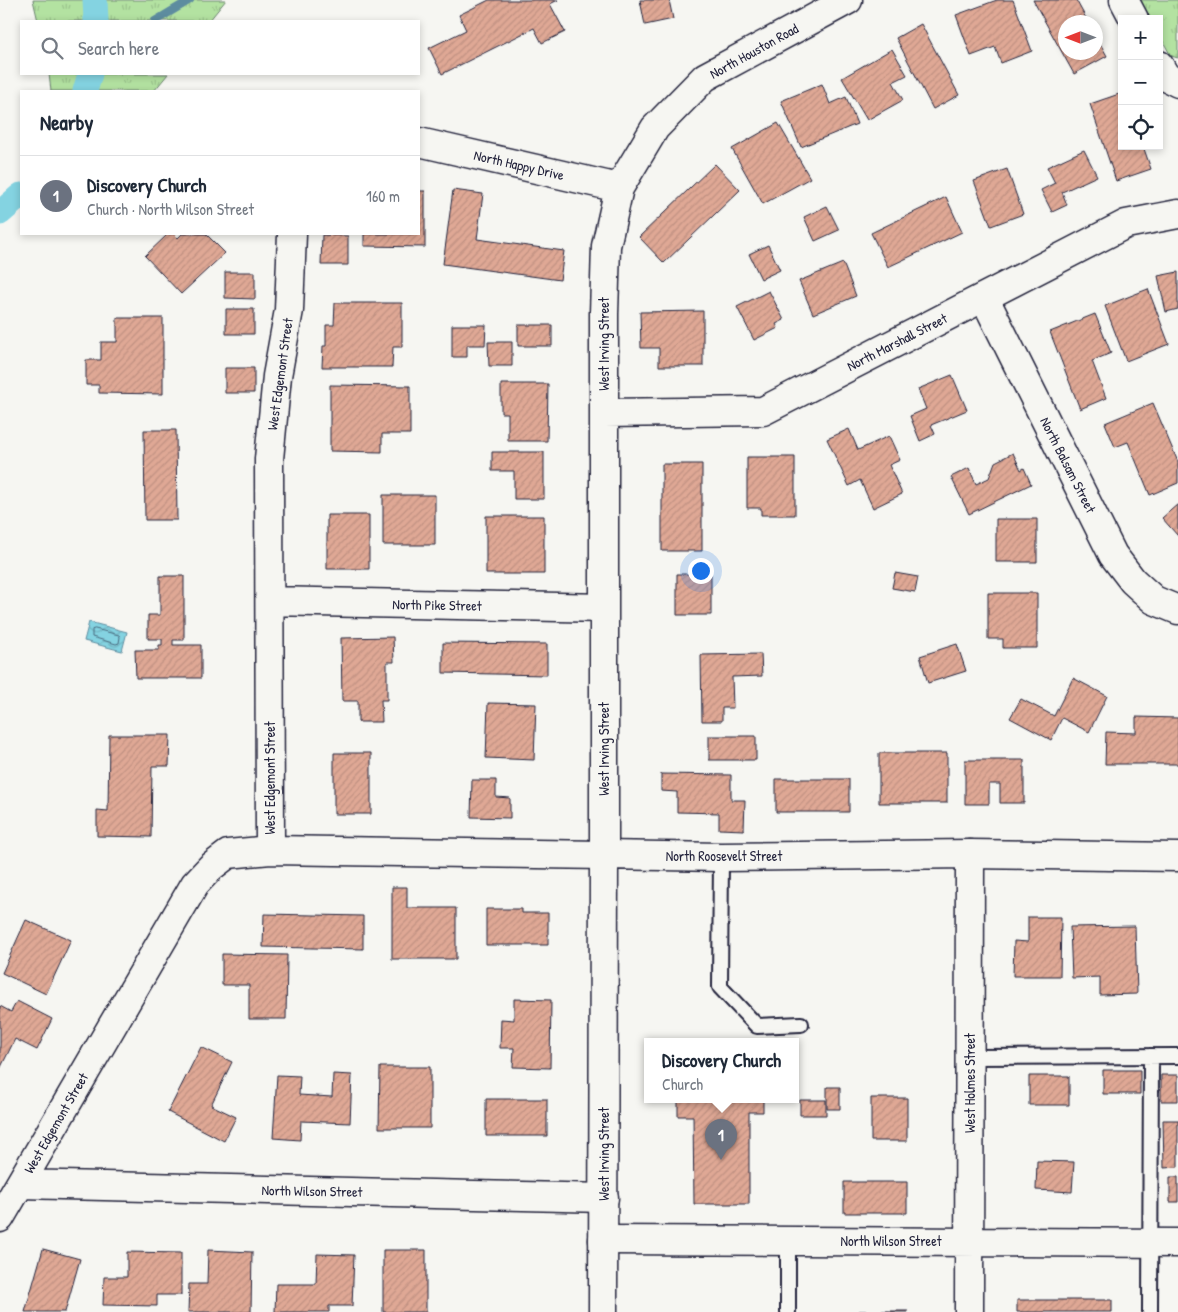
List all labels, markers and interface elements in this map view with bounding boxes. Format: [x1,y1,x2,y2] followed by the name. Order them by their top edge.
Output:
[1058,15,1103,60] north arrow
[1118,15,1163,150] map controls
[1118,15,1163,60] button: +
[706,18,802,83] street label: North Houston Road
[20,20,420,75] search box
[38,34,66,62] icon: search
[78,35,159,61] text: Search here
[1118,60,1163,105] button: −
[1118,105,1163,150] button: locate
[40,108,93,137] text: Nearby
[472,145,566,185] street label: North Happy Drive
[87,172,206,198] text: Discovery Church
[53,185,59,207] text: 1
[366,185,400,207] text: 160 m
[87,198,254,220] text: Church · North Wilson Street
[594,297,614,391] street label: West Irving Street
[843,308,950,375] street label: North Marshall Street
[262,316,298,431] street label: West Edgemont Street
[1036,414,1101,516] street label: North Balsam Street
[688,558,714,584] your location
[392,594,482,615] street label: North Pike Street
[594,702,614,796] street label: West Irving Street
[260,721,280,835] street label: West Edgemont Street
[666,846,782,865] street label: North Roosevelt Street
[960,1033,979,1133] street label: West Holmes Street
[644,1038,799,1103] popup
[662,1047,781,1073] text: Discovery Church
[19,1069,93,1177] street label: West Edgemont Street
[662,1073,703,1095] text: Church
[594,1107,614,1201] street label: West Irving Street
[705,1119,737,1160] pin: 1
[261,1180,363,1201] street label: North Wilson Street
[840,1231,942,1250] street label: North Wilson Street

